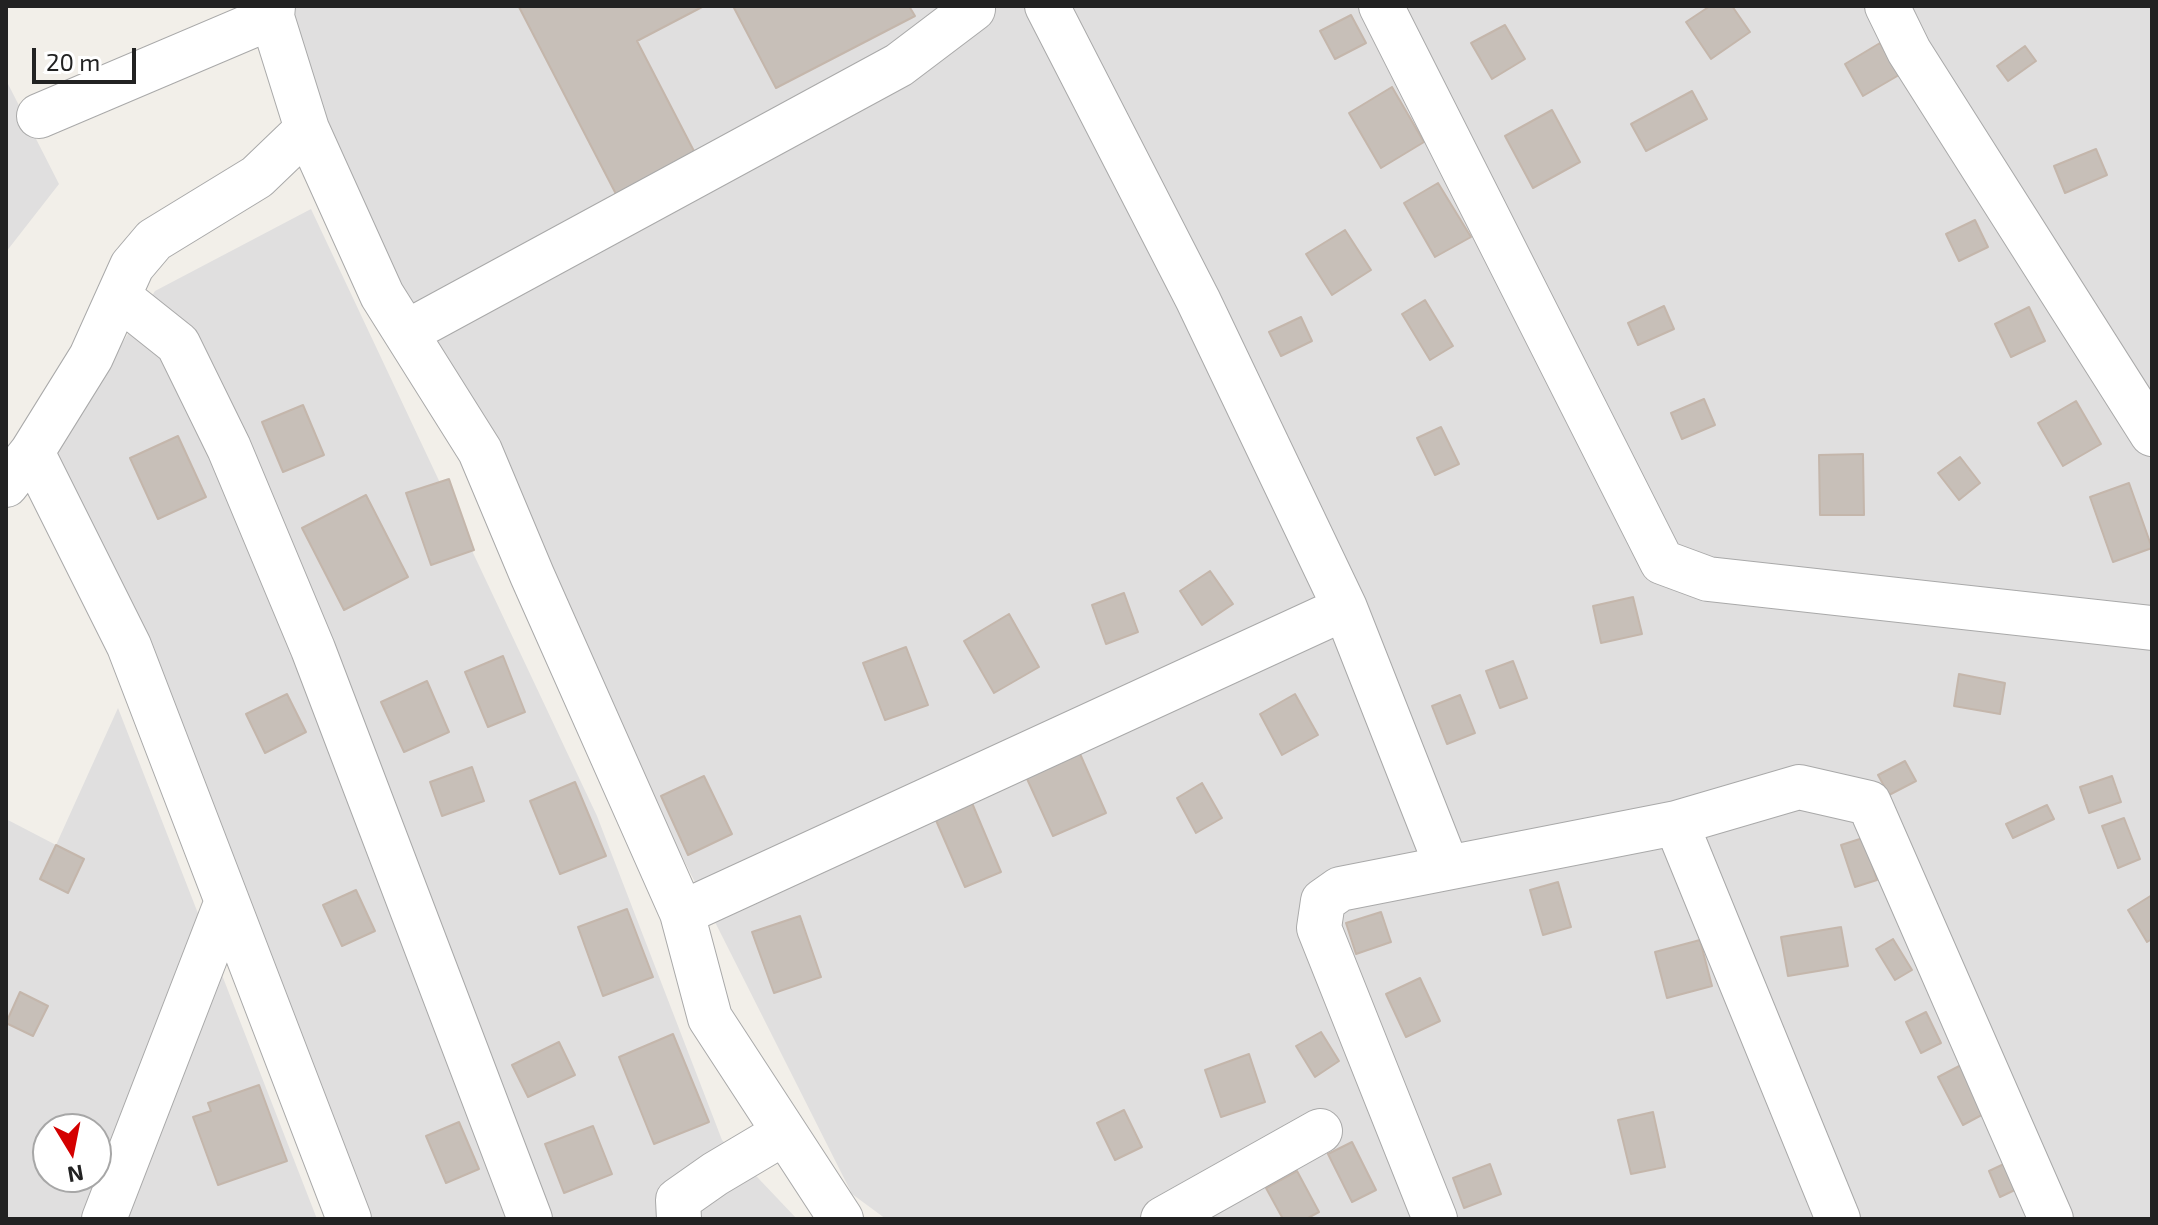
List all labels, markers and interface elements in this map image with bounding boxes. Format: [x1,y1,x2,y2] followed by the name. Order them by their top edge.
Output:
[36,32,140,82] scale bar
[46,47,100,76] text: 20 m
[32,1113,112,1193] north arrow
[66,1160,86,1189] text: N

